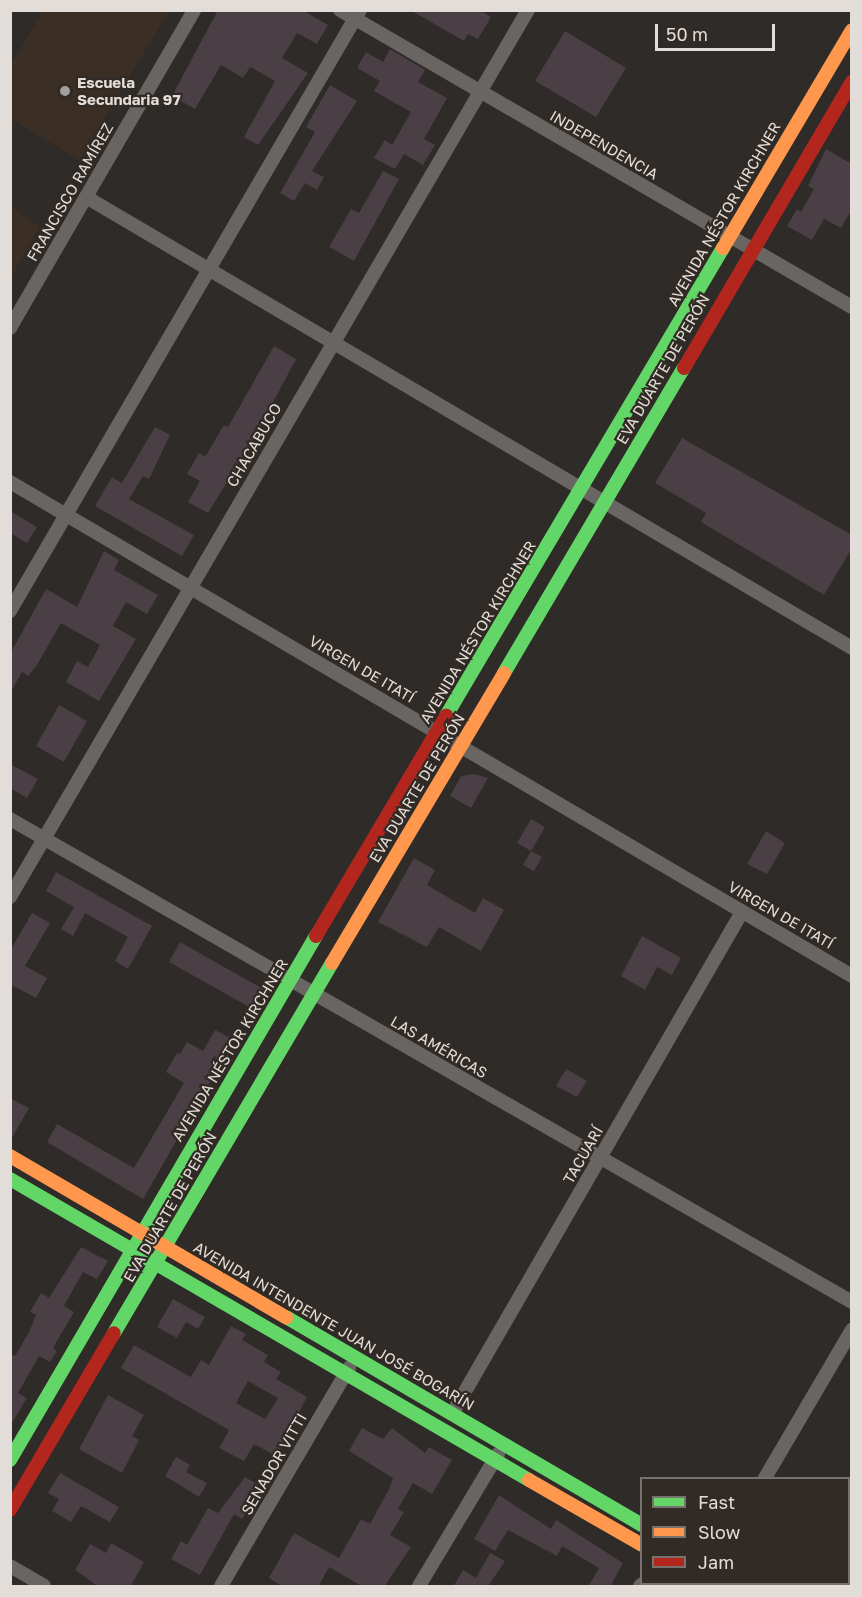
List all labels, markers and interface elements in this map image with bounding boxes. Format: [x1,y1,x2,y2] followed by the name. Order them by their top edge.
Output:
[658,12,778,50] scale bar
[666,23,708,45] text: 50 m
[77,73,181,108] place label: Escuela Secundaria 97
[58,84,72,98] marker: Escuela Secundaria 97
[547,107,661,183] street label: INDEPENDENCIA
[664,119,784,309] street label: AVENIDA NÉSTOR KIRCHNER
[23,120,117,264] street label: FRANCISCO RAMÍREZ
[613,291,713,447] street label: EVA DUARTE DE PERÓN
[223,400,285,490] street label: CHACABUCO
[416,538,540,726] street label: AVENIDA NÉSTOR KIRCHNER
[306,631,418,707] street label: VIRGEN DE ITATÍ
[365,710,469,866] street label: EVA DUARTE DE PERÓN
[725,877,837,953] street label: VIRGEN DE ITATÍ
[168,956,292,1144] street label: AVENIDA NÉSTOR KIRCHNER
[387,1012,491,1082] street label: LAS AMÉRICAS
[559,1123,607,1187] street label: TACUARÍ
[120,1129,220,1285] street label: EVA DUARTE DE PERÓN
[191,1238,477,1414] street label: AVENIDA INTENDENTE JUAN JOSÉ BOGARÍN
[238,1410,310,1518] street label: SENADOR VITTI
[640,1477,850,1585] legend
[698,1491,735,1513] text: Fast
[698,1521,740,1543] text: Slow
[698,1551,734,1573] text: Jam

